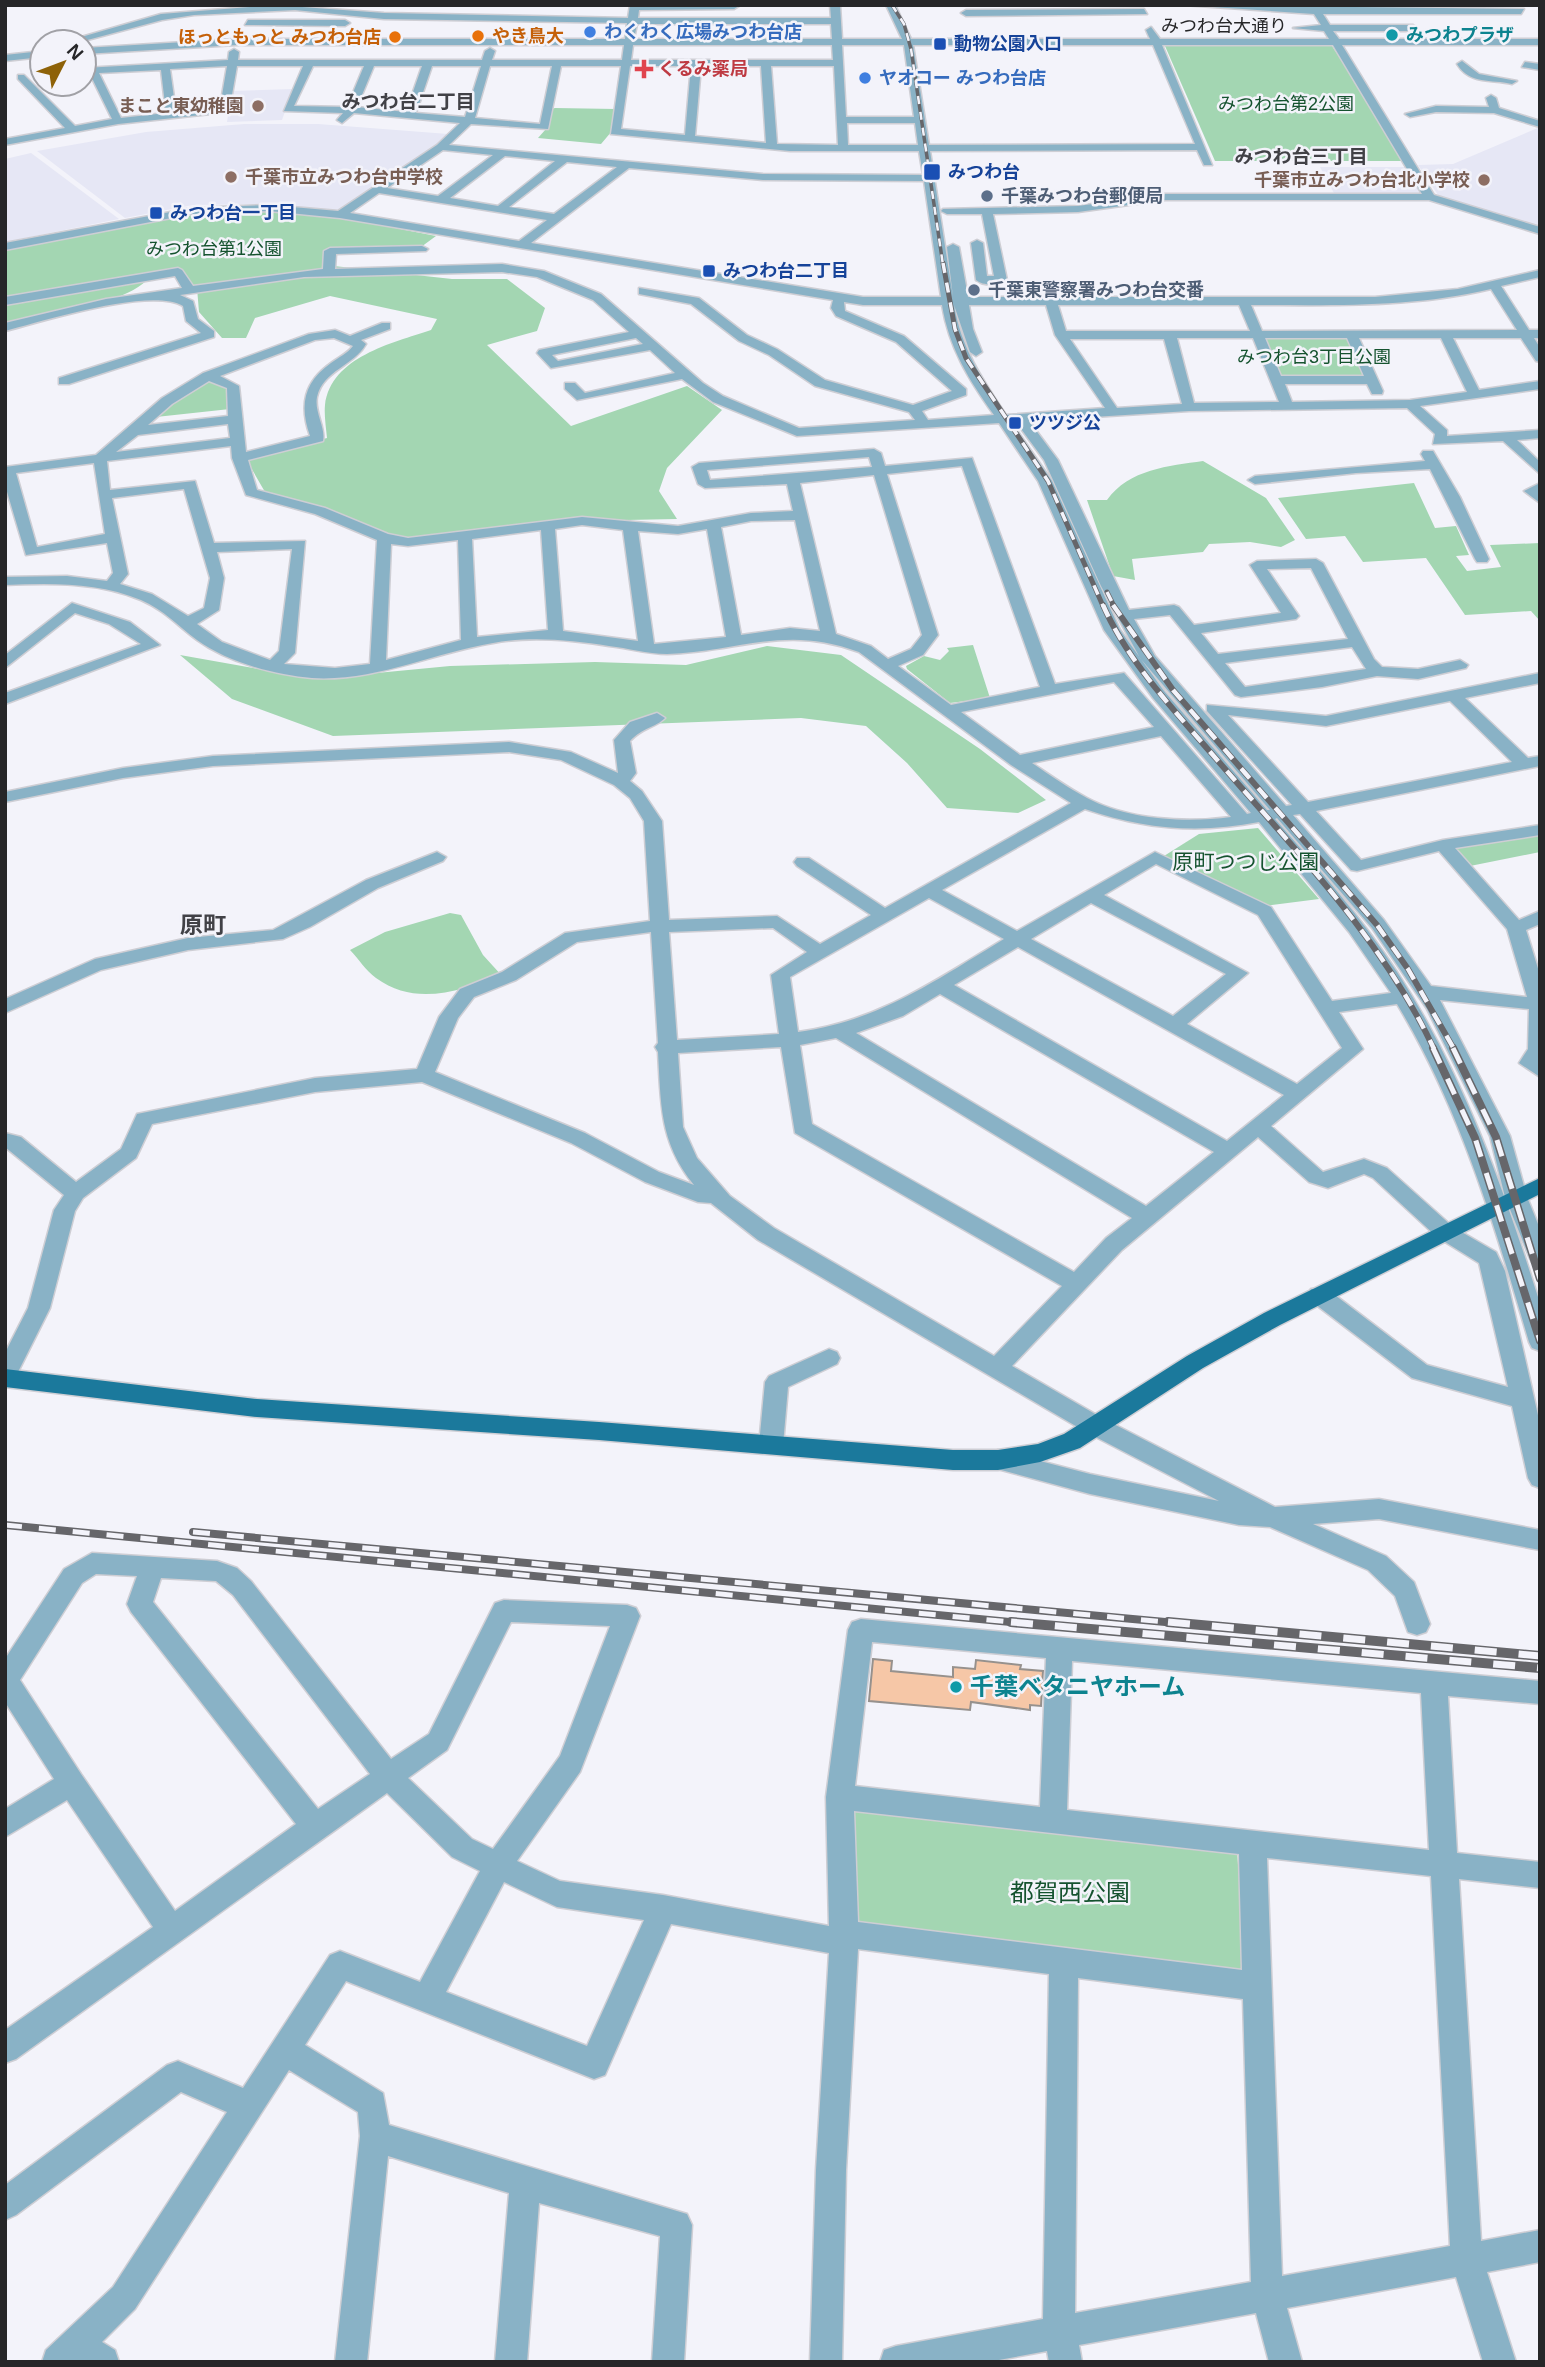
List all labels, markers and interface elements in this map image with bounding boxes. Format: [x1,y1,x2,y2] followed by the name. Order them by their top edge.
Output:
[1161,16,1287,36] street label: みつわ台大通り
[604,22,802,42] place label: わくわく広場みつわ台店
[582,24,598,40] marker: わくわく広場みつわ台店
[1406,25,1514,45] place label: みつわプラザ
[492,26,564,46] place label: やき鳥大
[178,27,381,47] place label: ほっともっと みつわ台店
[1384,27,1400,43] marker: みつわプラザ
[28,28,98,98] north arrow
[470,28,486,44] marker: やき鳥大
[387,29,403,45] marker: ほっともっと みつわ台店
[954,34,1062,54] place label: 動物公園入口
[932,36,948,52] marker: 動物公園入口
[63,40,88,64] text: N
[658,59,748,79] place label: くるみ薬局
[636,61,652,77] marker: くるみ薬局
[879,68,1046,88] place label: ヤオコー みつわ台店
[857,70,873,86] marker: ヤオコー みつわ台店
[341,91,475,112] district label: みつわ台二丁目
[1218,94,1354,114] park label: みつわ台第2公園
[118,96,244,116] place label: まこと東幼稚園
[250,98,266,114] marker: まこと東幼稚園
[1234,146,1368,167] district label: みつわ台三丁目
[922,162,942,182] marker: みつわ台
[948,162,1020,182] place label: みつわ台
[245,167,443,187] place label: 千葉市立みつわ台中学校
[223,169,239,185] marker: 千葉市立みつわ台中学校
[1254,170,1470,190] place label: 千葉市立みつわ台北小学校
[1476,172,1492,188] marker: 千葉市立みつわ台北小学校
[1001,186,1163,206] place label: 千葉みつわ台郵便局
[979,188,995,204] marker: 千葉みつわ台郵便局
[170,203,296,223] place label: みつわ台一丁目
[148,205,164,221] marker: みつわ台一丁目
[146,239,282,259] park label: みつわ台第1公園
[723,261,849,281] place label: みつわ台二丁目
[701,263,717,279] marker: みつわ台二丁目
[988,280,1204,300] place label: 千葉東警察署みつわ台交番
[966,282,982,298] marker: 千葉東警察署みつわ台交番
[1237,347,1391,367] park label: みつわ台3丁目公園
[1029,413,1101,433] place label: ツツジ公
[1007,415,1023,431] marker: ツツジ公
[1173,850,1320,873] park label: 原町つつじ公園
[180,912,226,938] district label: 原町
[970,1673,1185,1700] place label: 千葉ベタニヤホーム
[948,1679,964,1695] marker: 千葉ベタニヤホーム
[1010,1879,1130,1906] park label: 都賀西公園

